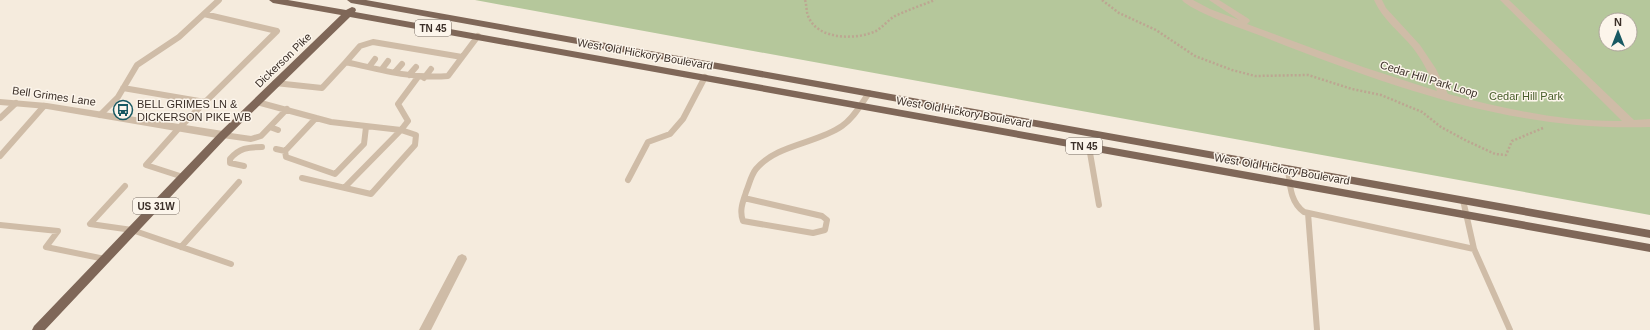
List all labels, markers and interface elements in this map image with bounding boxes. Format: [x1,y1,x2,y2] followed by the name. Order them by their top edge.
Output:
[1598,12,1638,52] north arrow
[1614,16,1622,28] text: N
[415,20,451,36] road number: TN 45
[252,30,314,90] street label: Dickerson Pike
[576,36,714,72] street label: West Old Hickory Boulevard
[1379,58,1479,100] street label: Cedar Hill Park Loop
[11,84,97,108] street label: Bell Grimes Lane
[1489,90,1563,102] park label: Cedar Hill Park
[895,94,1033,130] street label: West Old Hickory Boulevard
[137,98,251,123] place label: BELL GRIMES LN & DICKERSON PIKE WB
[112,99,134,121] bus stop icon: BELL GRIMES LN & DICKERSON PIKE WB
[1066,138,1102,154] road number: TN 45
[1213,151,1351,187] street label: West Old Hickory Boulevard
[133,198,179,214] road number: US 31W

